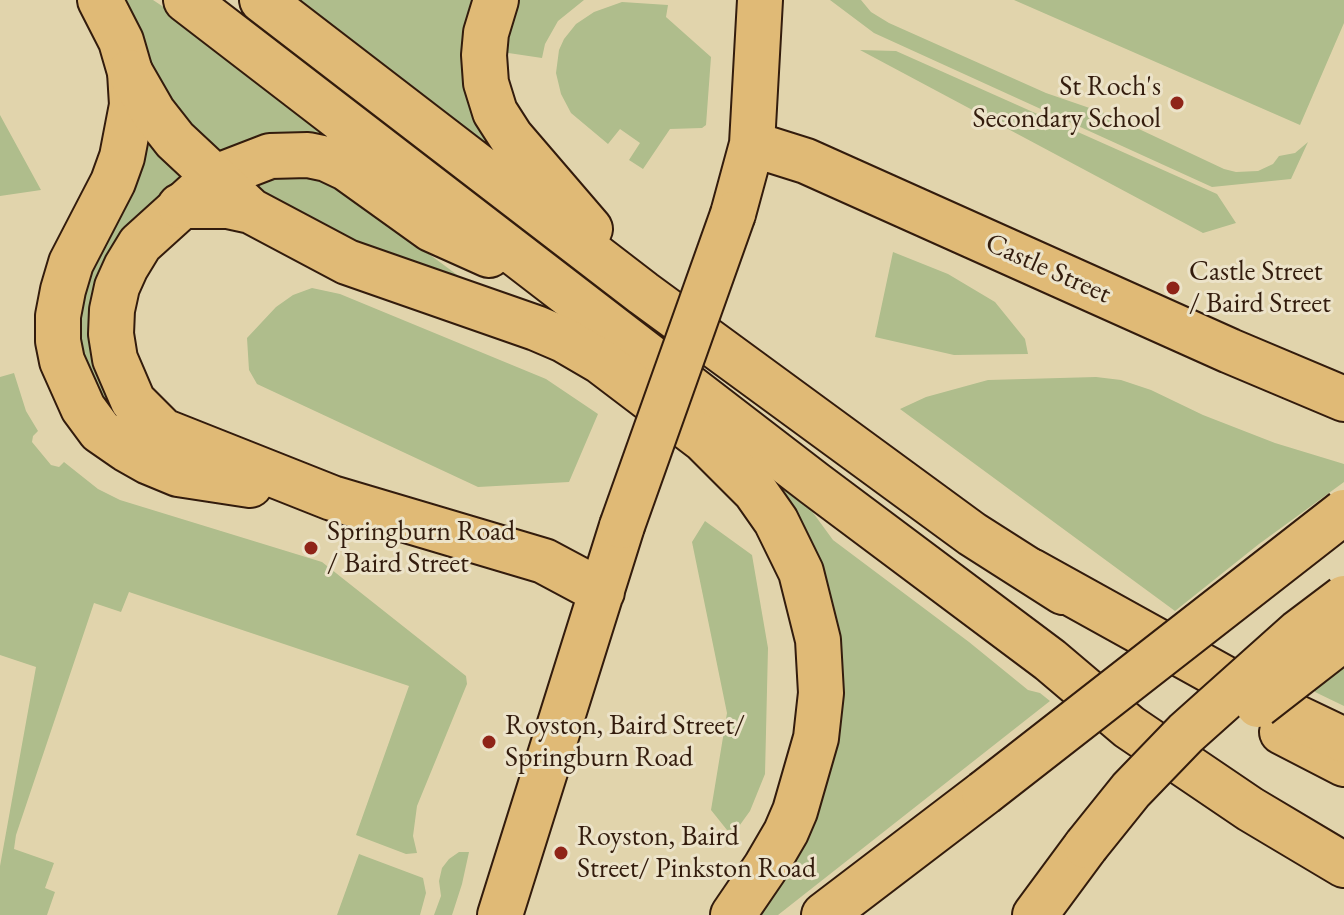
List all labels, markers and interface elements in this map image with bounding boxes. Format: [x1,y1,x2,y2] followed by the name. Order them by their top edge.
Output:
[972,70,1161,136] place label: St Roch's Secondary School
[1168,94,1186,112] marker: St Roch's Secondary School
[980,226,1116,312] street label: Castle Street
[1189,255,1331,321] place label: Castle Street / Baird Street
[1164,279,1182,297] marker: Castle Street / Baird Street
[327,515,515,581] place label: Springburn Road / Baird Street
[302,539,320,557] marker: Springburn Road / Baird Street
[505,709,745,775] place label: Royston, Baird Street/ Springburn Road
[480,733,498,751] marker: Royston, Baird Street/ Springburn Road
[577,820,816,886] place label: Royston, Baird Street/ Pinkston Road
[552,844,570,862] marker: Royston, Baird Street/ Pinkston Road

